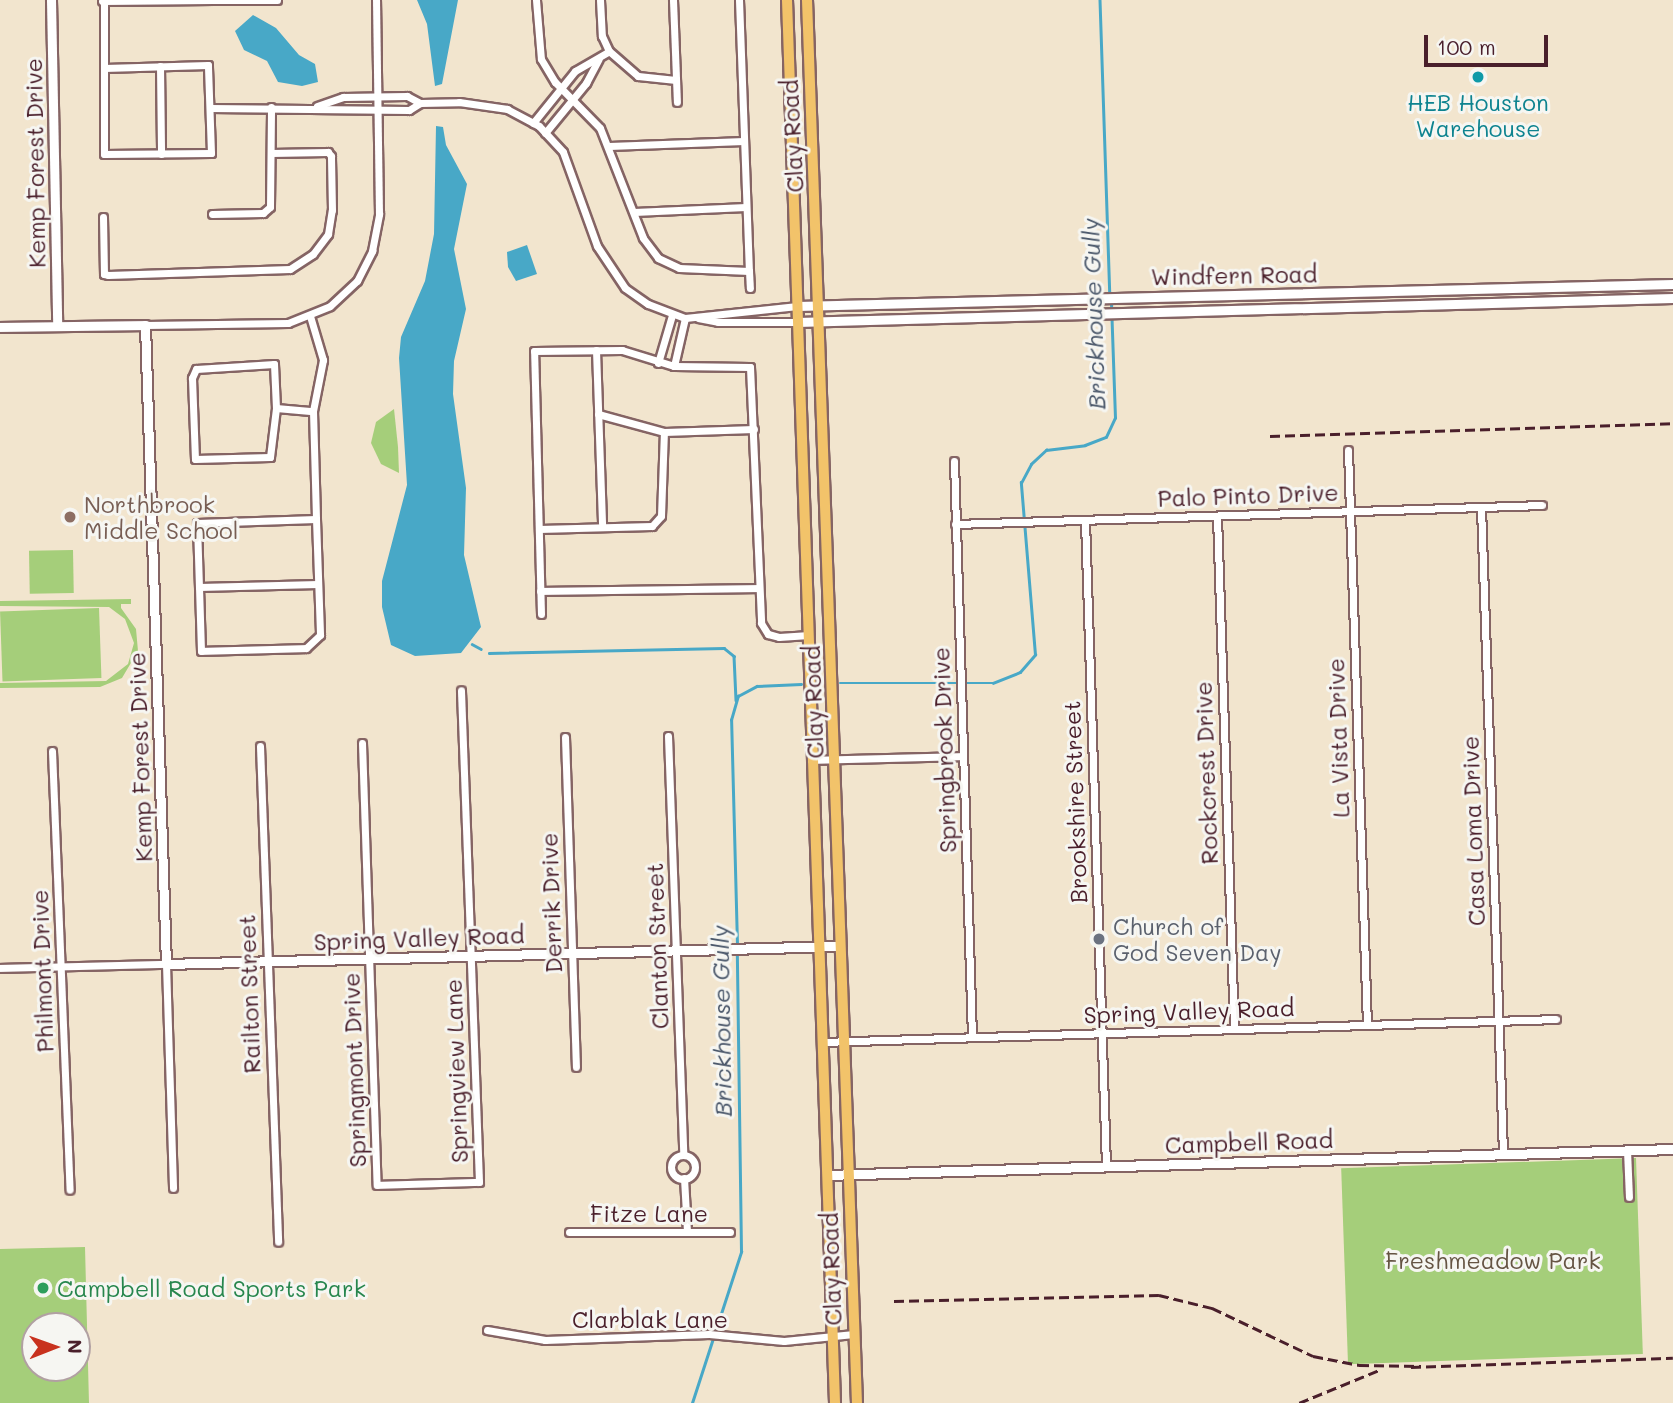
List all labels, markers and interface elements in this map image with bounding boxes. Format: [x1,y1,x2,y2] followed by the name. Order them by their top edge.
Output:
[1428,21,1552,65] scale bar
[1437,33,1496,60] text: 100 m
[19,58,51,268] street label: Kemp Forest Drive
[1470,69,1486,85] marker: HEB Houston Warehouse
[775,79,809,193] street label: Clay Road
[1407,88,1549,142] place label: HEB Houston Warehouse
[1075,218,1111,410] water label: Brickhouse Gully
[1150,260,1318,290] street label: Windfern Road
[1157,478,1339,512] street label: Palo Pinto Drive
[84,490,238,544] place label: Northbrook Middle School
[62,509,78,525] marker: Northbrook Middle School
[797,645,829,759] street label: Clay Road
[927,647,961,853] street label: Springbrook Drive
[123,652,157,862] street label: Kemp Forest Drive
[1321,658,1355,818] street label: La Vista Drive
[1189,681,1223,865] street label: Rockcrest Drive
[1058,700,1092,904] street label: Brookshire Street
[1456,735,1490,927] street label: Casa Loma Drive
[535,832,567,974] street label: Derrik Drive
[640,862,674,1030] street label: Clanton Street
[25,889,59,1053] street label: Philmont Drive
[1113,912,1281,966] place label: Church of God Seven Day
[232,914,266,1074] street label: Railton Street
[313,921,525,955] street label: Spring Valley Road
[705,925,737,1117] water label: Brickhouse Gully
[1091,931,1107,947] marker: Church of God Seven Day
[337,972,371,1168] street label: Springmont Drive
[439,979,473,1163] street label: Springview Lane
[1083,994,1295,1028] street label: Spring Valley Road
[1164,1125,1334,1159] street label: Campbell Road
[590,1199,708,1227] street label: Fitze Lane
[815,1212,847,1326] street label: Clay Road
[1385,1246,1601,1274] park label: Freshmeadow Park
[57,1274,366,1302] place label: Campbell Road Sports Park
[35,1280,51,1296] marker: Campbell Road Sports Park
[572,1305,728,1333] street label: Clarblak Lane
[21,1312,91,1382] north arrow
[63,1339,88,1354] text: N

